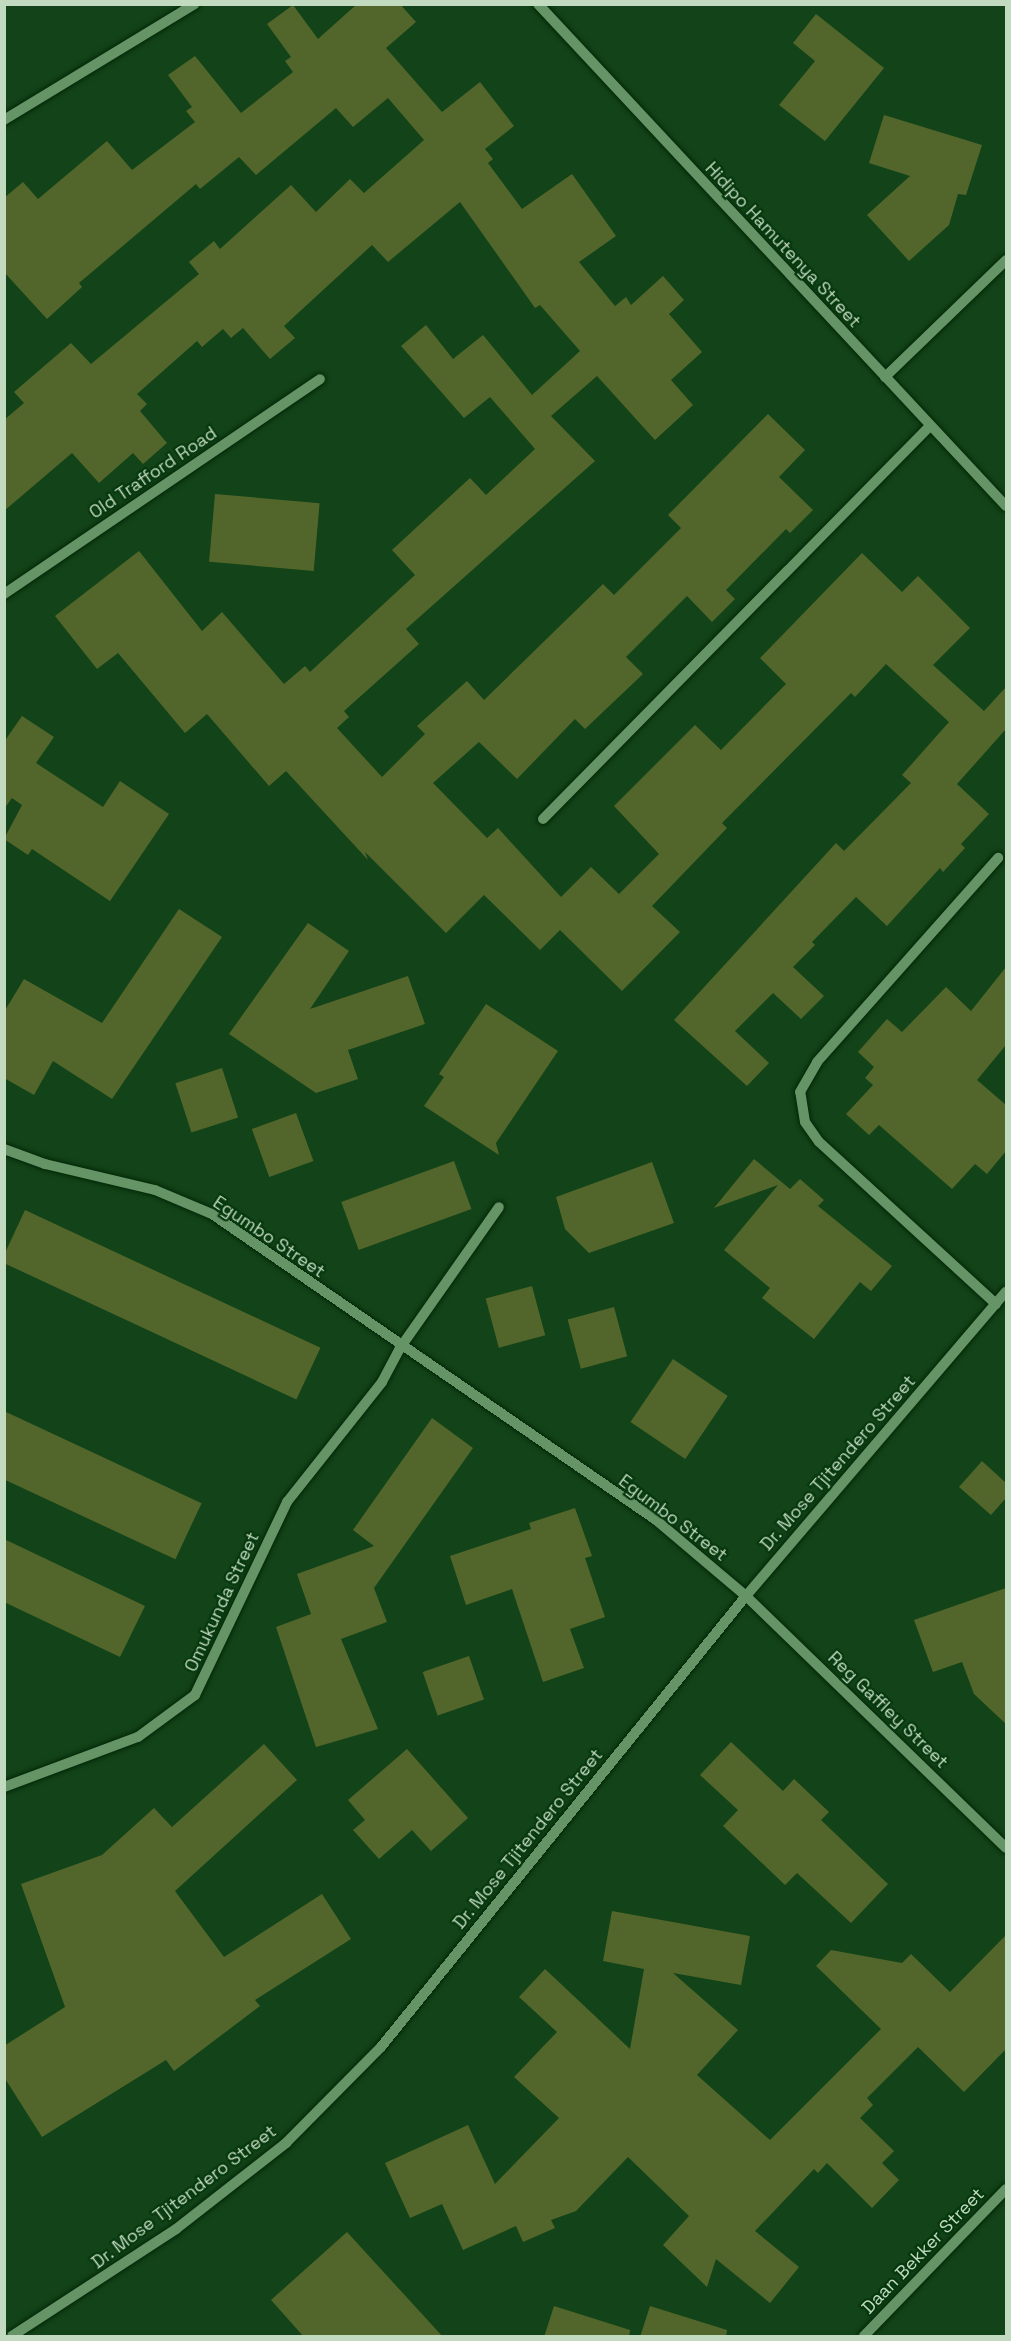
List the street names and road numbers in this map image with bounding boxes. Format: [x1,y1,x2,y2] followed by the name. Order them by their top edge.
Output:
[701,158,865,332] street label: Hidipo Hamutenya Street
[85,422,221,524] street label: Old Trafford Road
[209,1192,329,1282] street label: Egumbo Street
[756,1370,920,1556] street label: Dr. Mose Tjitendero Street
[614,1470,732,1566] street label: Egumbo Street
[180,1529,264,1675] street label: Omukunda Street
[823,1647,953,1773] street label: Reg Gaffley Street
[448,1744,608,1934] street label: Dr. Mose Tjitendero Street
[87,2120,281,2274] street label: Dr. Mose Tjitendero Street
[857,2183,989,2319] street label: Daan Bekker Street

